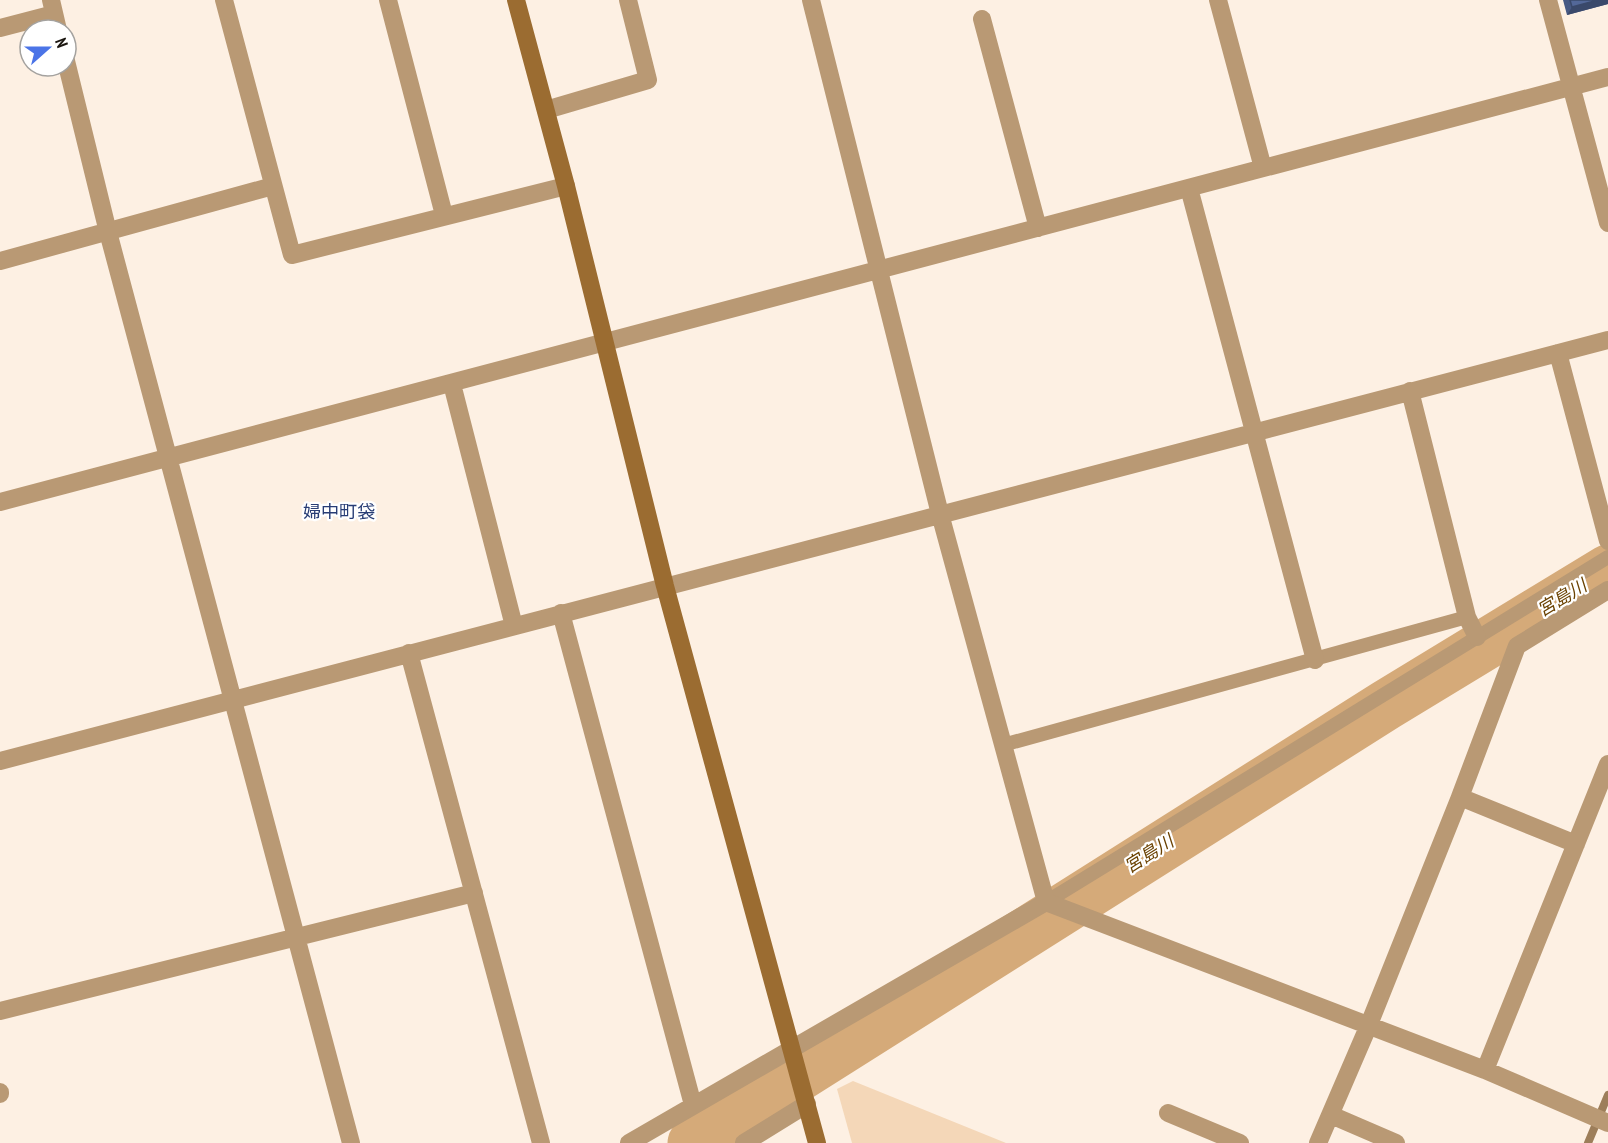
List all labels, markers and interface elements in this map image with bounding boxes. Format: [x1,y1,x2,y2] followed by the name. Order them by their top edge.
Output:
[18,18,78,78] north arrow
[51,35,73,50] text: N
[303,500,375,523] district label: 婦中町袋
[1533,573,1593,621] water label: 宮島川
[1120,828,1179,878] water label: 宮島川

